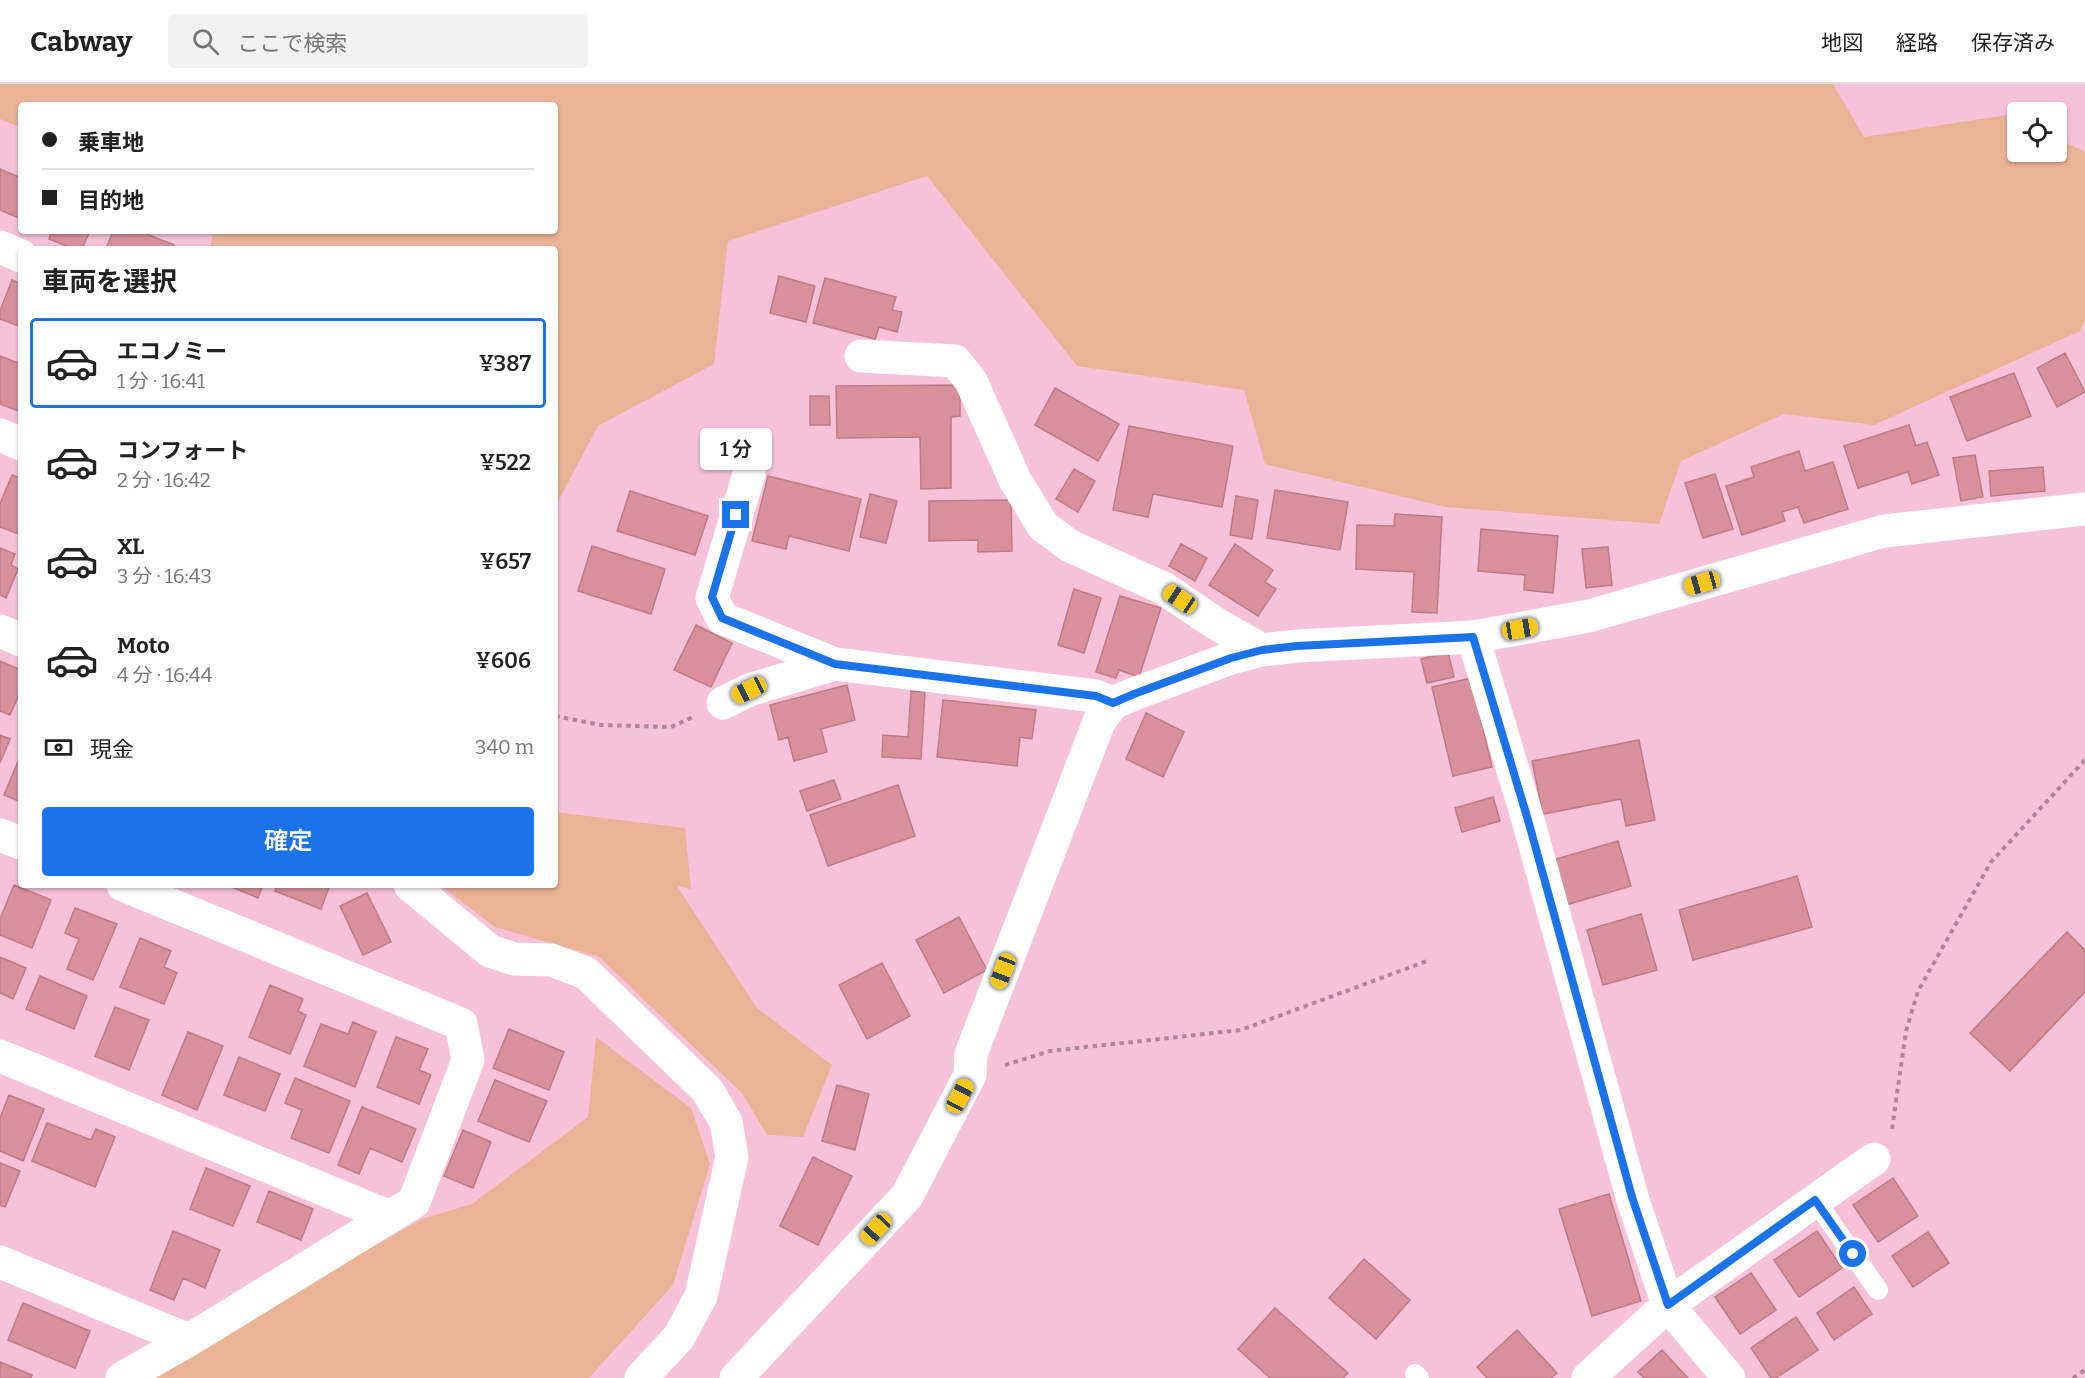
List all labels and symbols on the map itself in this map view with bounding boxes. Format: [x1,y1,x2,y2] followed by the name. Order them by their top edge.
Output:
[700,428,772,470] callout: 1 分
[722,501,749,528] route end
[1682,569,1722,597] car
[1160,581,1200,617] car
[1501,617,1539,641] car
[729,674,769,706] car
[988,951,1018,991] car
[944,1076,976,1116] car
[857,1210,895,1248] car
[1839,1240,1866,1267] route start

